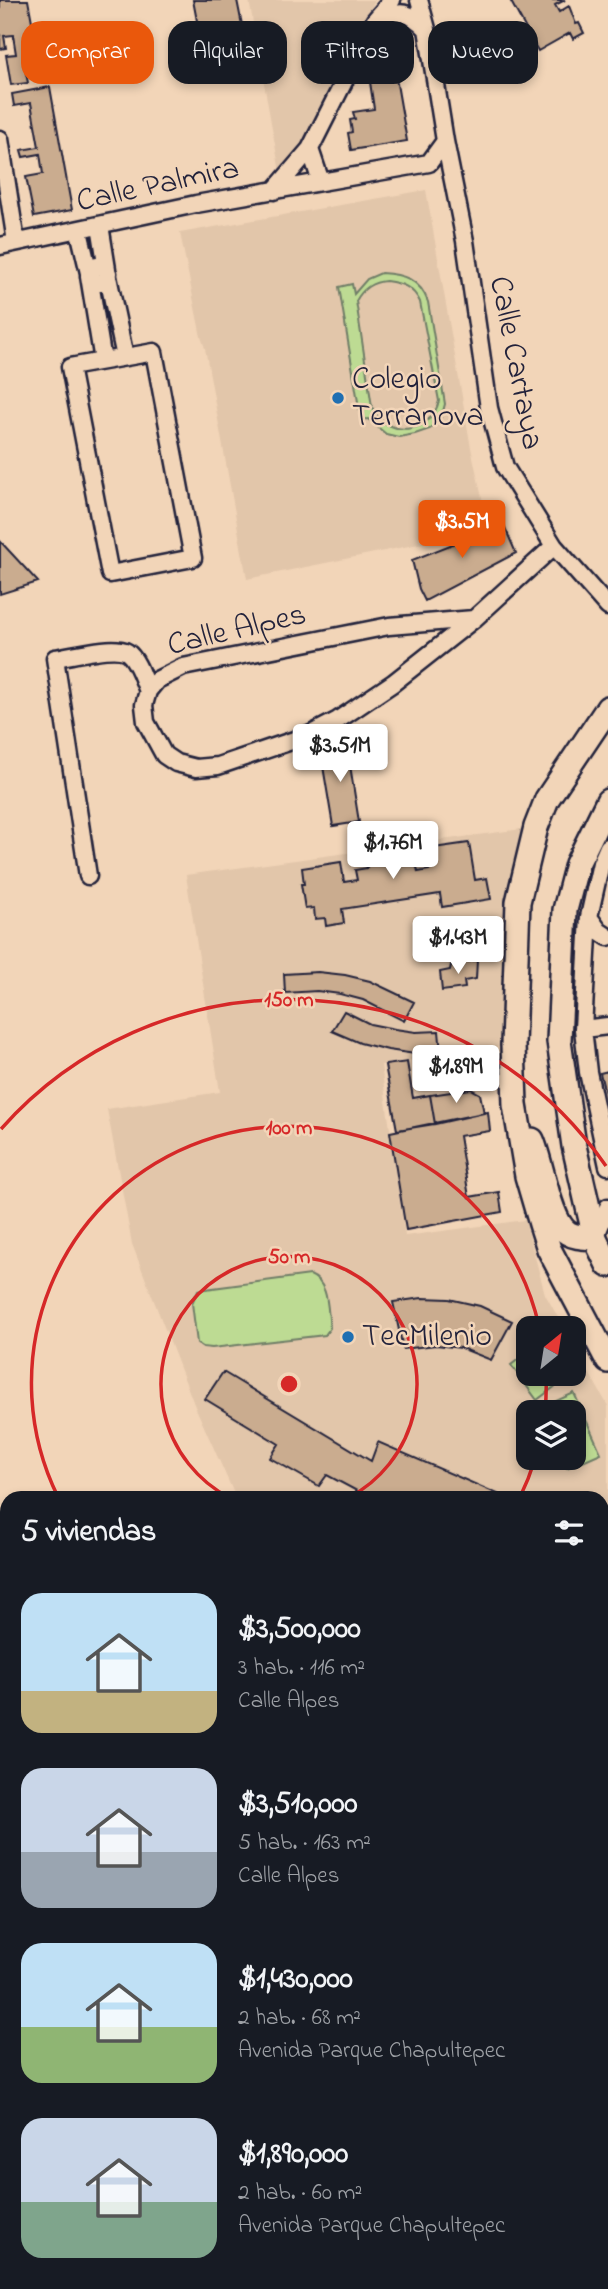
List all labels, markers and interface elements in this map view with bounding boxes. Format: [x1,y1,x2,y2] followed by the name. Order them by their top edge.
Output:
[21,21,154,84] chip: Comprar
[168,21,287,84] chip: Alquilar
[301,21,414,84] chip: Filtros
[428,21,538,84] chip: Nuevo
[72,146,244,226] street label: Calle Palmira
[475,272,555,454] street label: Calle Cartaya
[352,357,484,441] place label: Colegio Terranova
[330,390,346,406] marker: Colegio Terranova
[413,500,511,560] pin: $3.5M
[434,506,490,539] text: $3.5M
[163,592,311,670] street label: Calle Alpes
[283,724,397,784] pin: $3.51M
[309,730,371,763] text: $3.51M
[336,822,450,881] pin: $1.76M
[363,827,423,860] text: $1.76M
[401,916,515,976] pin: $1.43M
[429,922,487,955] text: $1.43M
[264,986,314,1016] text: 150 m
[399,1046,513,1105] pin: $1.89M
[428,1051,484,1084] text: $1.89M
[266,1114,312,1144] text: 100 m
[268,1243,310,1273] text: 50 m
[362,1314,492,1361] place label: TecMilenio
[516,1316,586,1386] north arrow
[516,1316,586,1470] map controls
[340,1329,356,1345] marker: TecMilenio
[277,1372,301,1396] centre of rings
[516,1400,586,1470] button: layers
[21,1511,156,1555] text: 5 viviendas
[550,1514,588,1552] icon: filters
[238,1608,361,1652] text: $3,500,000
[77,1621,161,1705] icon: home
[238,1652,365,1685] text: 3 hab. · 116 m²
[238,1685,339,1718] text: Calle Alpes
[238,1783,357,1827] text: $3,510,000
[77,1796,161,1880] icon: home
[238,1827,371,1860] text: 5 hab. · 163 m²
[238,1860,339,1893] text: Calle Alpes
[238,1958,353,2002] text: $1,430,000
[77,1971,161,2055] icon: home
[238,2002,361,2035] text: 2 hab. · 68 m²
[238,2035,505,2068] text: Avenida Parque Chapultepec
[238,2133,348,2177] text: $1,890,000
[77,2146,161,2230] icon: home
[238,2177,362,2210] text: 2 hab. · 60 m²
[238,2210,505,2243] text: Avenida Parque Chapultepec

